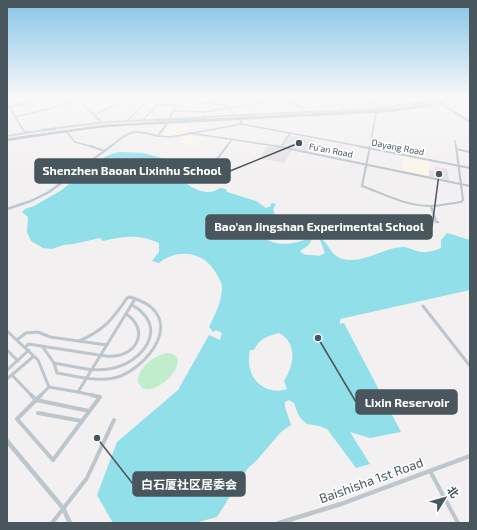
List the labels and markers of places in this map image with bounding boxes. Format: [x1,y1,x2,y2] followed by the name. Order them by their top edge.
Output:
[35,159,230,183] callout: Shenzhen Baoan Lixinhu School
[206,215,432,239] callout: Bao’an Jingshan Experimental School
[356,390,457,414] callout: Lixin Reservoir
[133,472,245,496] callout: 白石厦社区居委会

